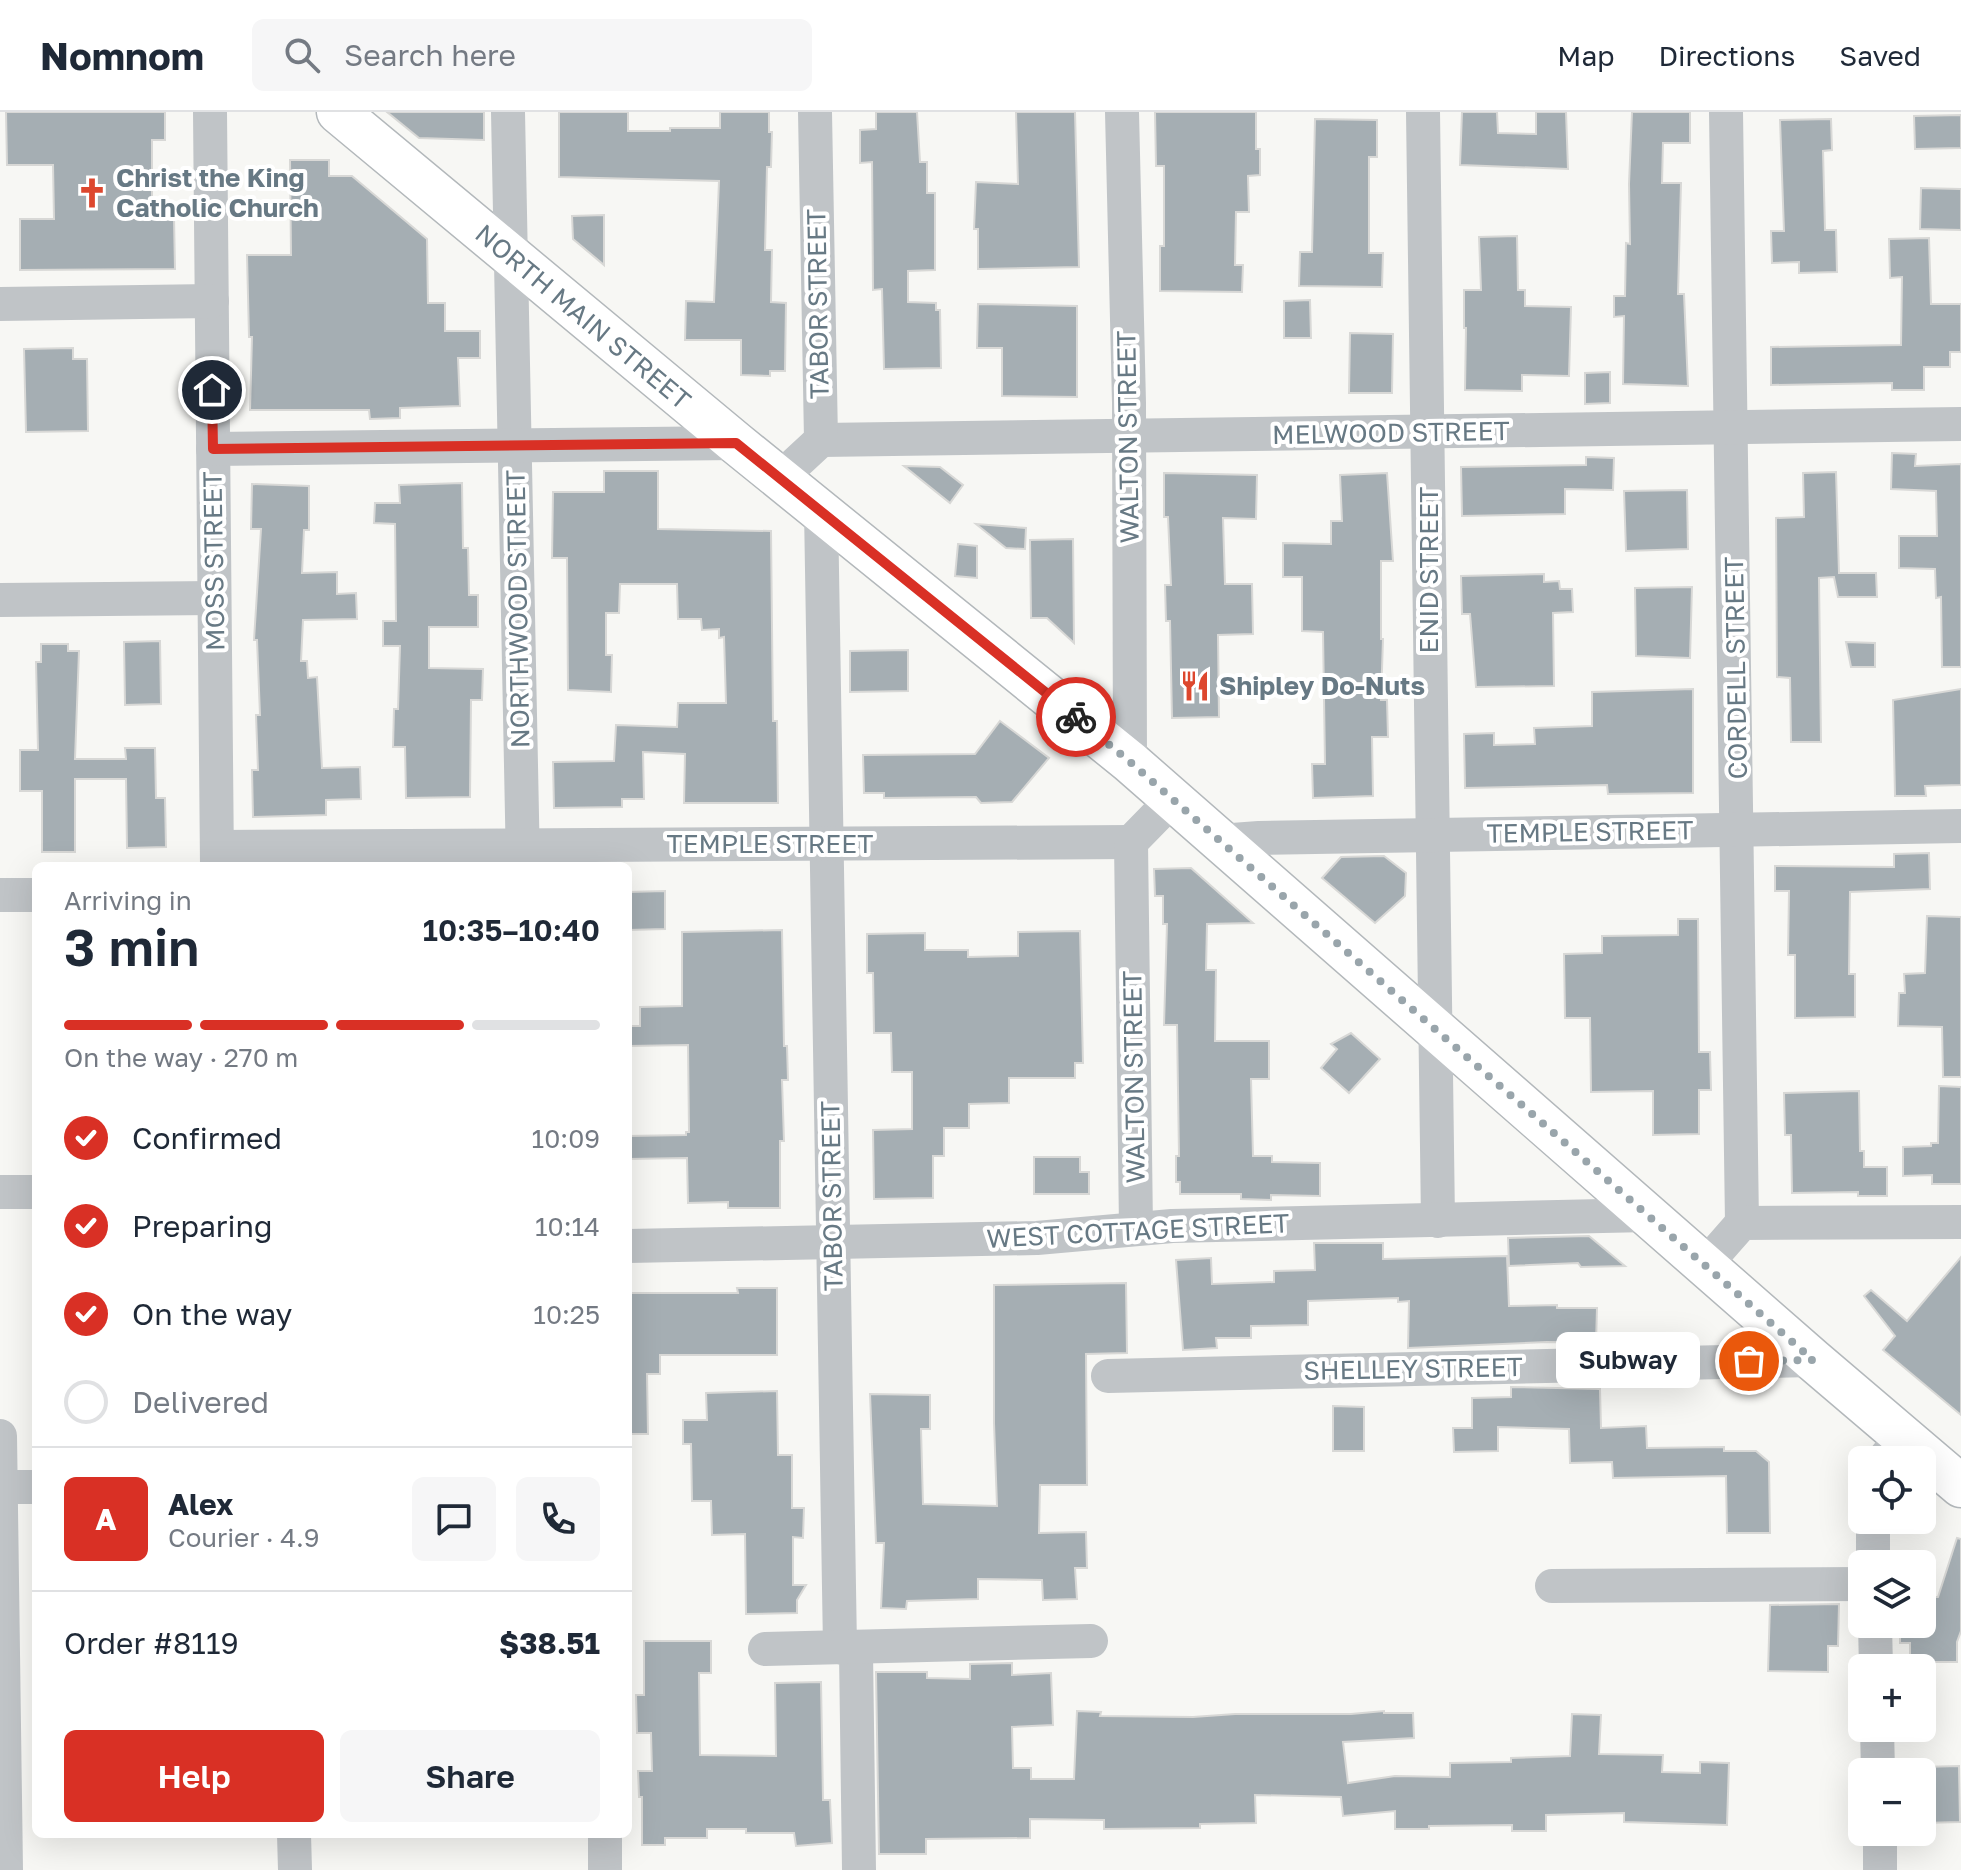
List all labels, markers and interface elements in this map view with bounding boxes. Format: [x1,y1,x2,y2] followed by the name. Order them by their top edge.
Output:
[252,19,812,91] search box
[40,33,204,78] text: Nomnom
[280,33,324,77] icon: search
[344,37,516,73] text: Search here
[1557,39,1614,72] text: Map
[1658,39,1795,72] text: Directions
[1839,39,1921,72] text: Saved
[116,162,319,223] place label: Christ the King Catholic Church
[75,176,109,210] church icon: Christ the King Catholic Church
[800,209,835,399] street label: TABOR STREET
[469,218,697,416] street label: NORTH MAIN STREET
[1110,330,1145,544] street label: WALTON STREET
[178,356,246,424] pin
[190,368,234,412] icon: home
[1272,415,1510,450] street label: MELWOOD STREET
[500,470,535,748] street label: NORTHWOOD STREET
[196,471,231,651] street label: MOSS STREET
[1413,487,1444,653] street label: ENID STREET
[1718,556,1753,780] street label: CORDELL STREET
[1178,669,1212,703] restaurant icon: Shipley Do-Nuts
[1219,670,1425,701] place label: Shipley Do-Nuts
[1036,677,1116,757] courier
[1054,695,1098,739] icon: bike
[1486,814,1694,849] street label: TEMPLE STREET
[667,828,873,859] street label: TEMPLE STREET
[64,885,192,916] text: Arriving in
[423,912,600,948] text: 10:35–10:40
[64,915,199,977] text: 3 min
[1116,970,1151,1184] street label: WALTON STREET
[64,1042,298,1073] text: On the way · 270 m
[814,1101,849,1291] street label: TABOR STREET
[64,1116,108,1160] icon: check
[132,1120,282,1156] text: Confirmed
[532,1123,600,1154] text: 10:09
[64,1204,108,1248] icon: check
[986,1207,1290,1254] street label: WEST COTTAGE STREET
[132,1208,273,1244] text: Preparing
[535,1211,600,1242] text: 10:14
[64,1292,108,1336] icon: check
[132,1296,292,1332] text: On the way
[533,1299,600,1330] text: 10:25
[1715,1327,1783,1395] pin
[1557,1333,1701,1389] callout: Subway
[1727,1339,1771,1383] icon: bag
[1578,1344,1678,1375] text: Subway
[1303,1351,1523,1386] street label: SHELLEY STREET
[132,1384,269,1420] text: Delivered
[1848,1446,1936,1846] map controls
[1848,1446,1936,1534] button: locate
[412,1477,496,1561] button: chat
[516,1477,600,1561] button: phone
[168,1486,233,1522] text: Alex
[95,1501,117,1537] text: A
[168,1522,320,1553] text: Courier · 4.9
[1848,1550,1936,1638] button: layers
[64,1625,239,1661] text: Order #8119
[499,1625,600,1661] text: $38.51
[1848,1654,1936,1742] button: +
[64,1730,324,1822] button: Help
[340,1730,600,1822] button: Share
[1848,1758,1936,1846] button: −

